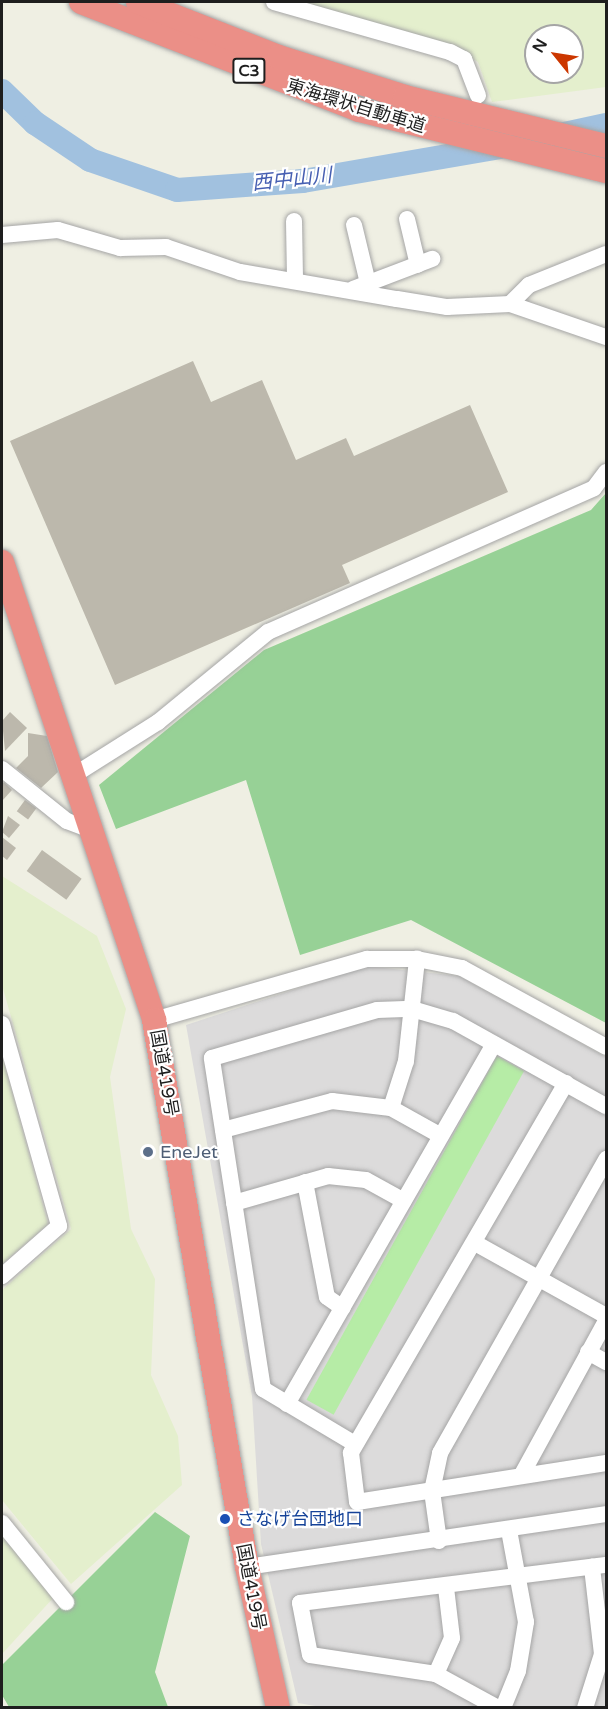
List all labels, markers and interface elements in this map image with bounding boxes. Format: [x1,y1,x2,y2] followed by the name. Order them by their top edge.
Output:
[524,24,584,84] north arrow
[528,35,552,57] text: N
[231,58,267,84] road number: C3
[284,75,428,137] street label: 東海環状自動車道
[251,164,333,196] water label: 西中山川
[146,1028,182,1118] street label: 国道419号
[160,1141,218,1163] place label: EneJet
[141,1145,155,1159] marker: EneJet
[237,1508,363,1530] place label: さなげ台団地口
[218,1512,232,1526] marker: さなげ台団地口
[232,1542,270,1632] street label: 国道419号

